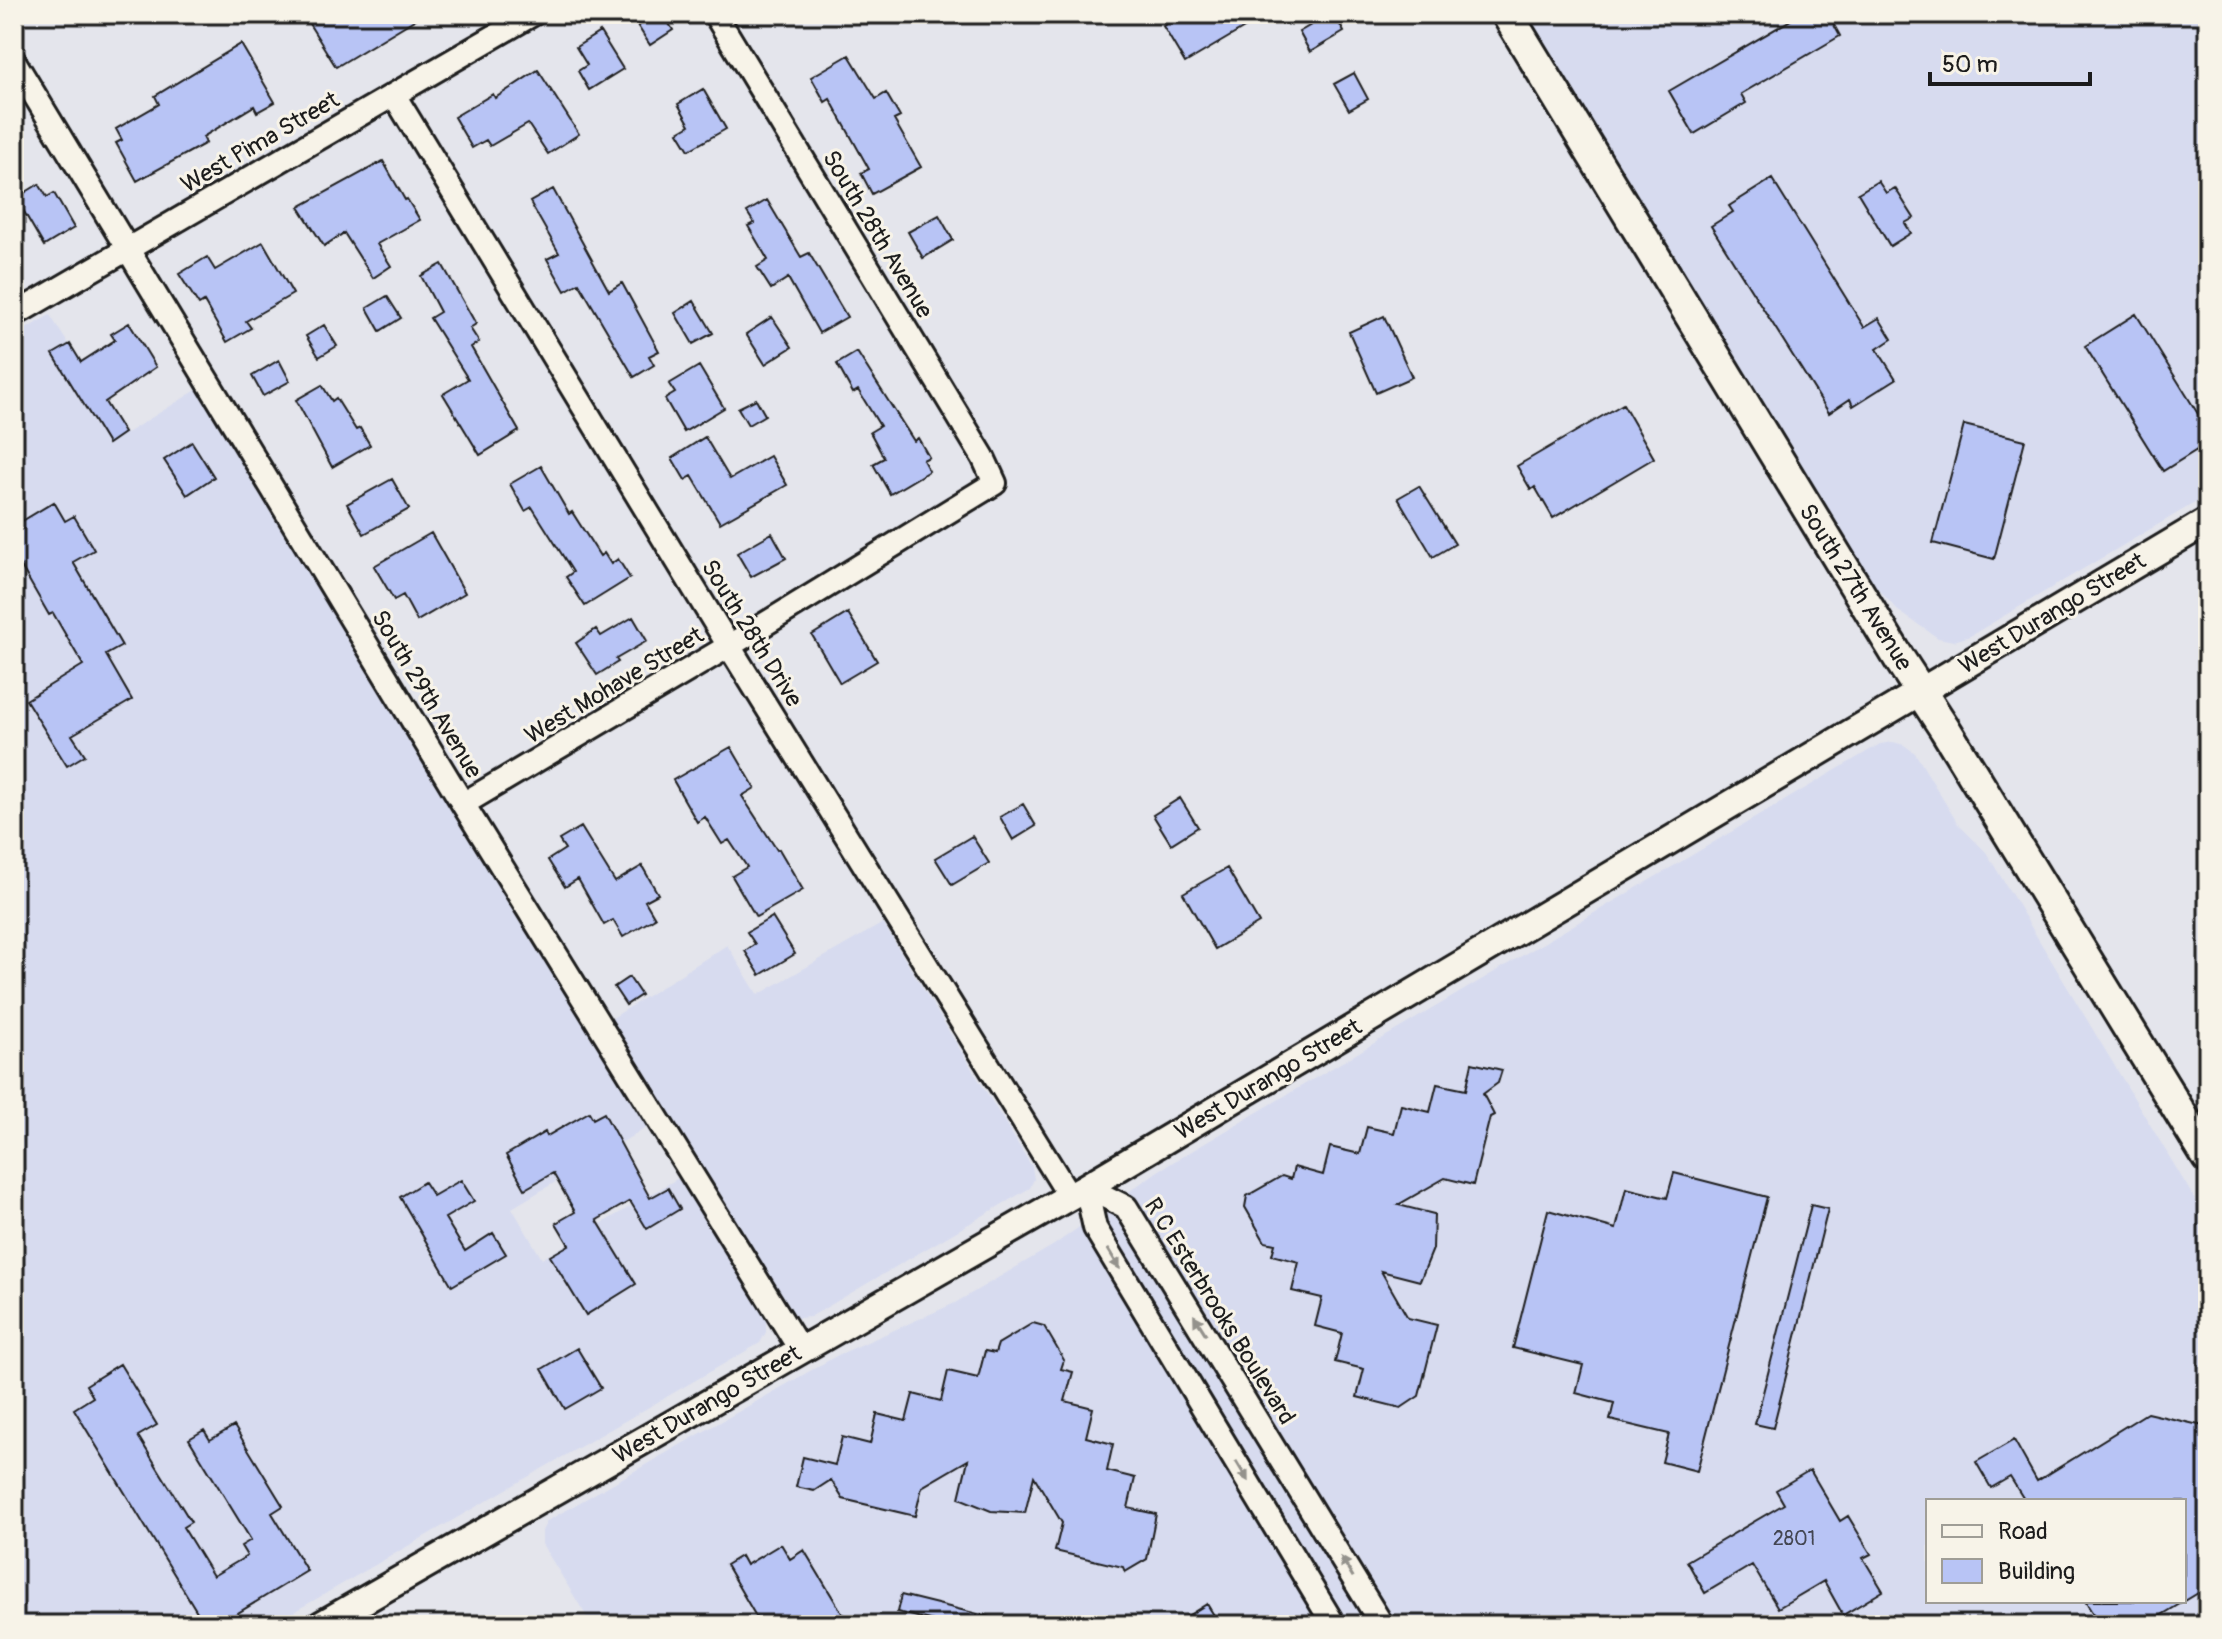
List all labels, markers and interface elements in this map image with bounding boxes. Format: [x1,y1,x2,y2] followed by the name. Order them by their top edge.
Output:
[1930,36,2090,86] scale bar
[1942,50,1998,79] text: 50 m
[176,85,345,199] street label: West Pima Street
[816,145,939,324] street label: South 28th Avenue
[1793,499,1919,676] street label: South 27th Avenue
[1954,546,2151,681] street label: West Durango Street
[695,554,808,712] street label: South 28th Drive
[365,605,488,784] street label: South 29th Avenue
[520,620,709,750] street label: West Mohave Street
[1170,1012,1367,1147] street label: West Durango Street
[1138,1193,1301,1430] street label: R C Esterbrooks Boulevard
[1107,1248,1121,1270] one-way arrow
[1193,1313,1208,1336] one-way arrow
[608,1339,807,1470] street label: West Durango Street
[1235,1460,1249,1482] one-way arrow
[1926,1499,2186,1603] legend
[1998,1517,2048,1546] text: Road
[1773,1526,1815,1551] house number: 2801
[1340,1556,1354,1578] one-way arrow
[1998,1557,2075,1586] text: Building

